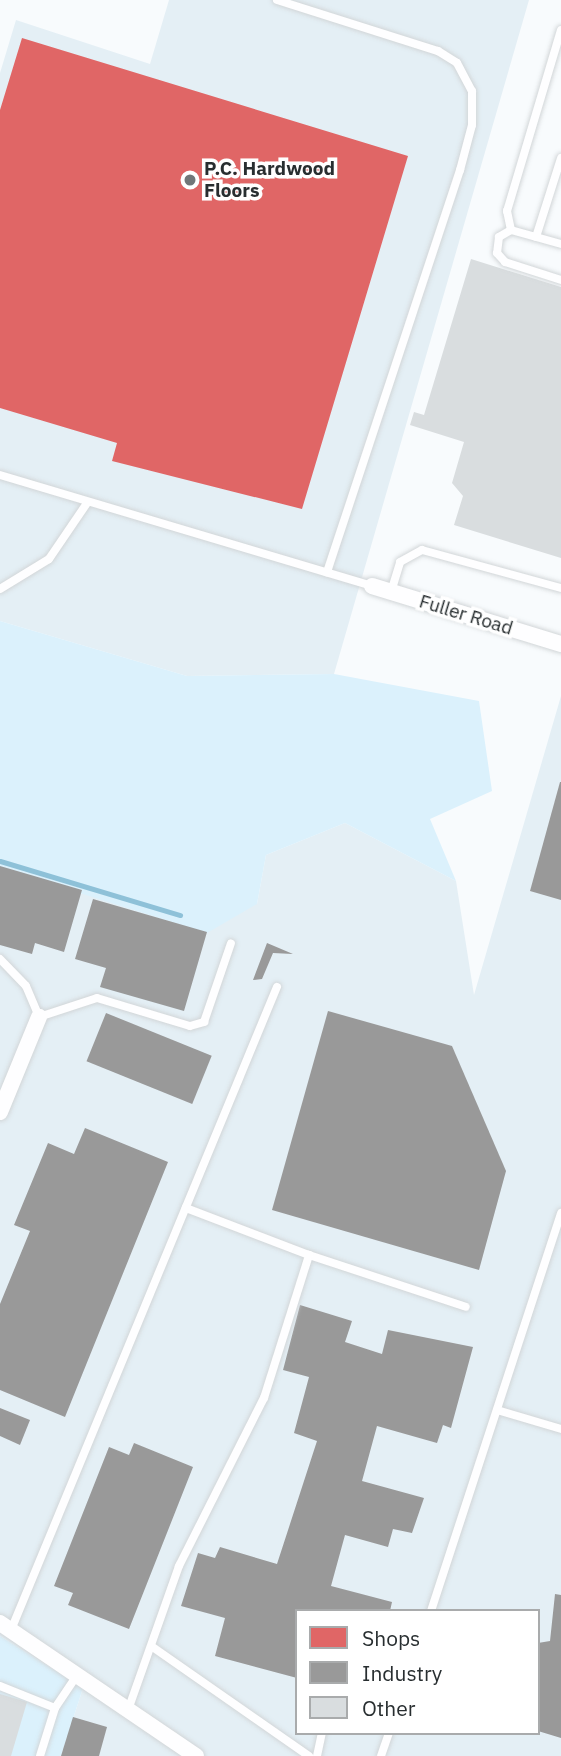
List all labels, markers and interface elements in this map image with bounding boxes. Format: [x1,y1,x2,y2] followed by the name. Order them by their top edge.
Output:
[204,158,335,202] place label: P.C. Hardwood Floors
[182,172,198,188] marker: P.C. Hardwood Floors
[416,590,516,640] street label: Fuller Road
[295,1609,540,1735] legend
[362,1624,420,1652] text: Shops
[362,1659,442,1687] text: Industry
[362,1694,415,1722] text: Other

